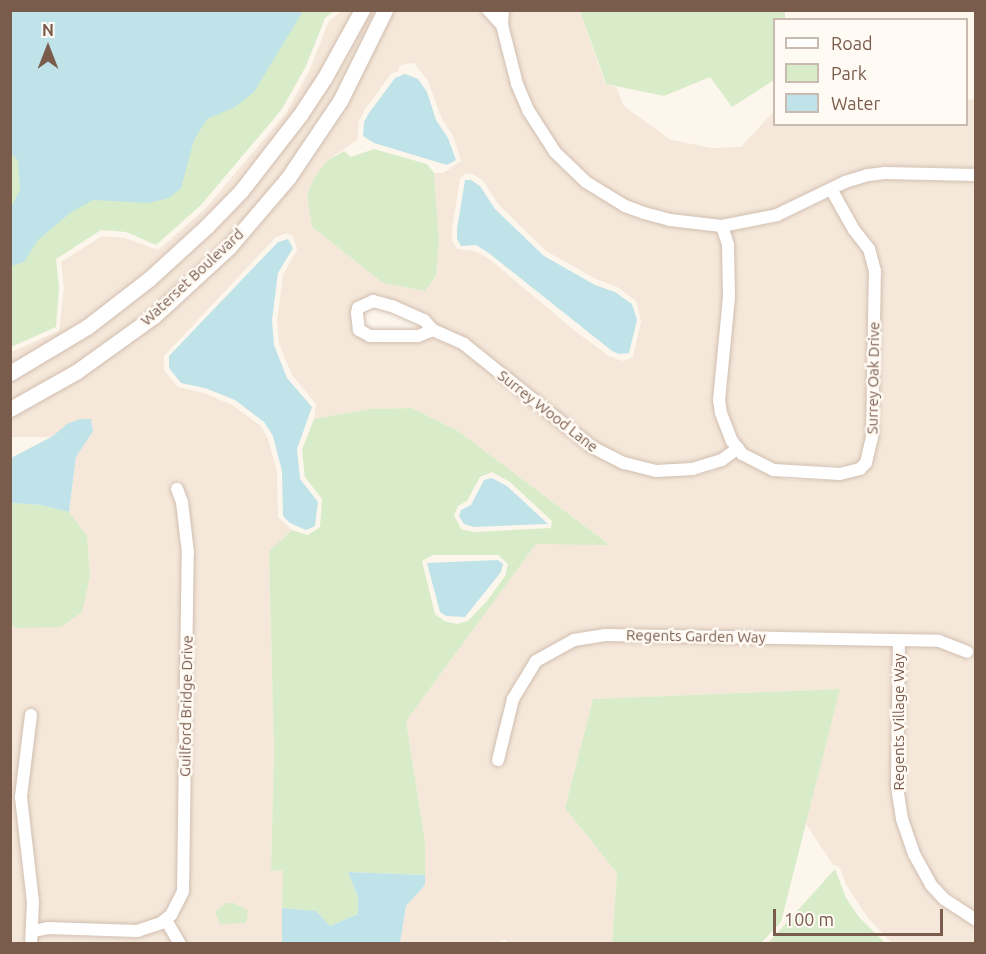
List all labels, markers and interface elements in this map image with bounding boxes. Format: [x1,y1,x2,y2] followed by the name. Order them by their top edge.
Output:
[18,18,78,78] north arrow
[773,18,968,126] legend
[42,21,54,39] text: N
[831,33,873,53] text: Road
[831,63,867,83] text: Park
[831,93,880,113] text: Water
[137,225,247,329] street label: Waterset Boulevard
[863,322,883,434] street label: Surrey Oak Drive
[494,366,602,456] street label: Surrey Wood Lane
[626,626,766,646] street label: Regents Garden Way
[176,635,196,777] street label: Guilford Bridge Drive
[890,654,908,790] street label: Regents Village Way
[776,897,946,935] scale bar
[784,909,834,929] text: 100 m

